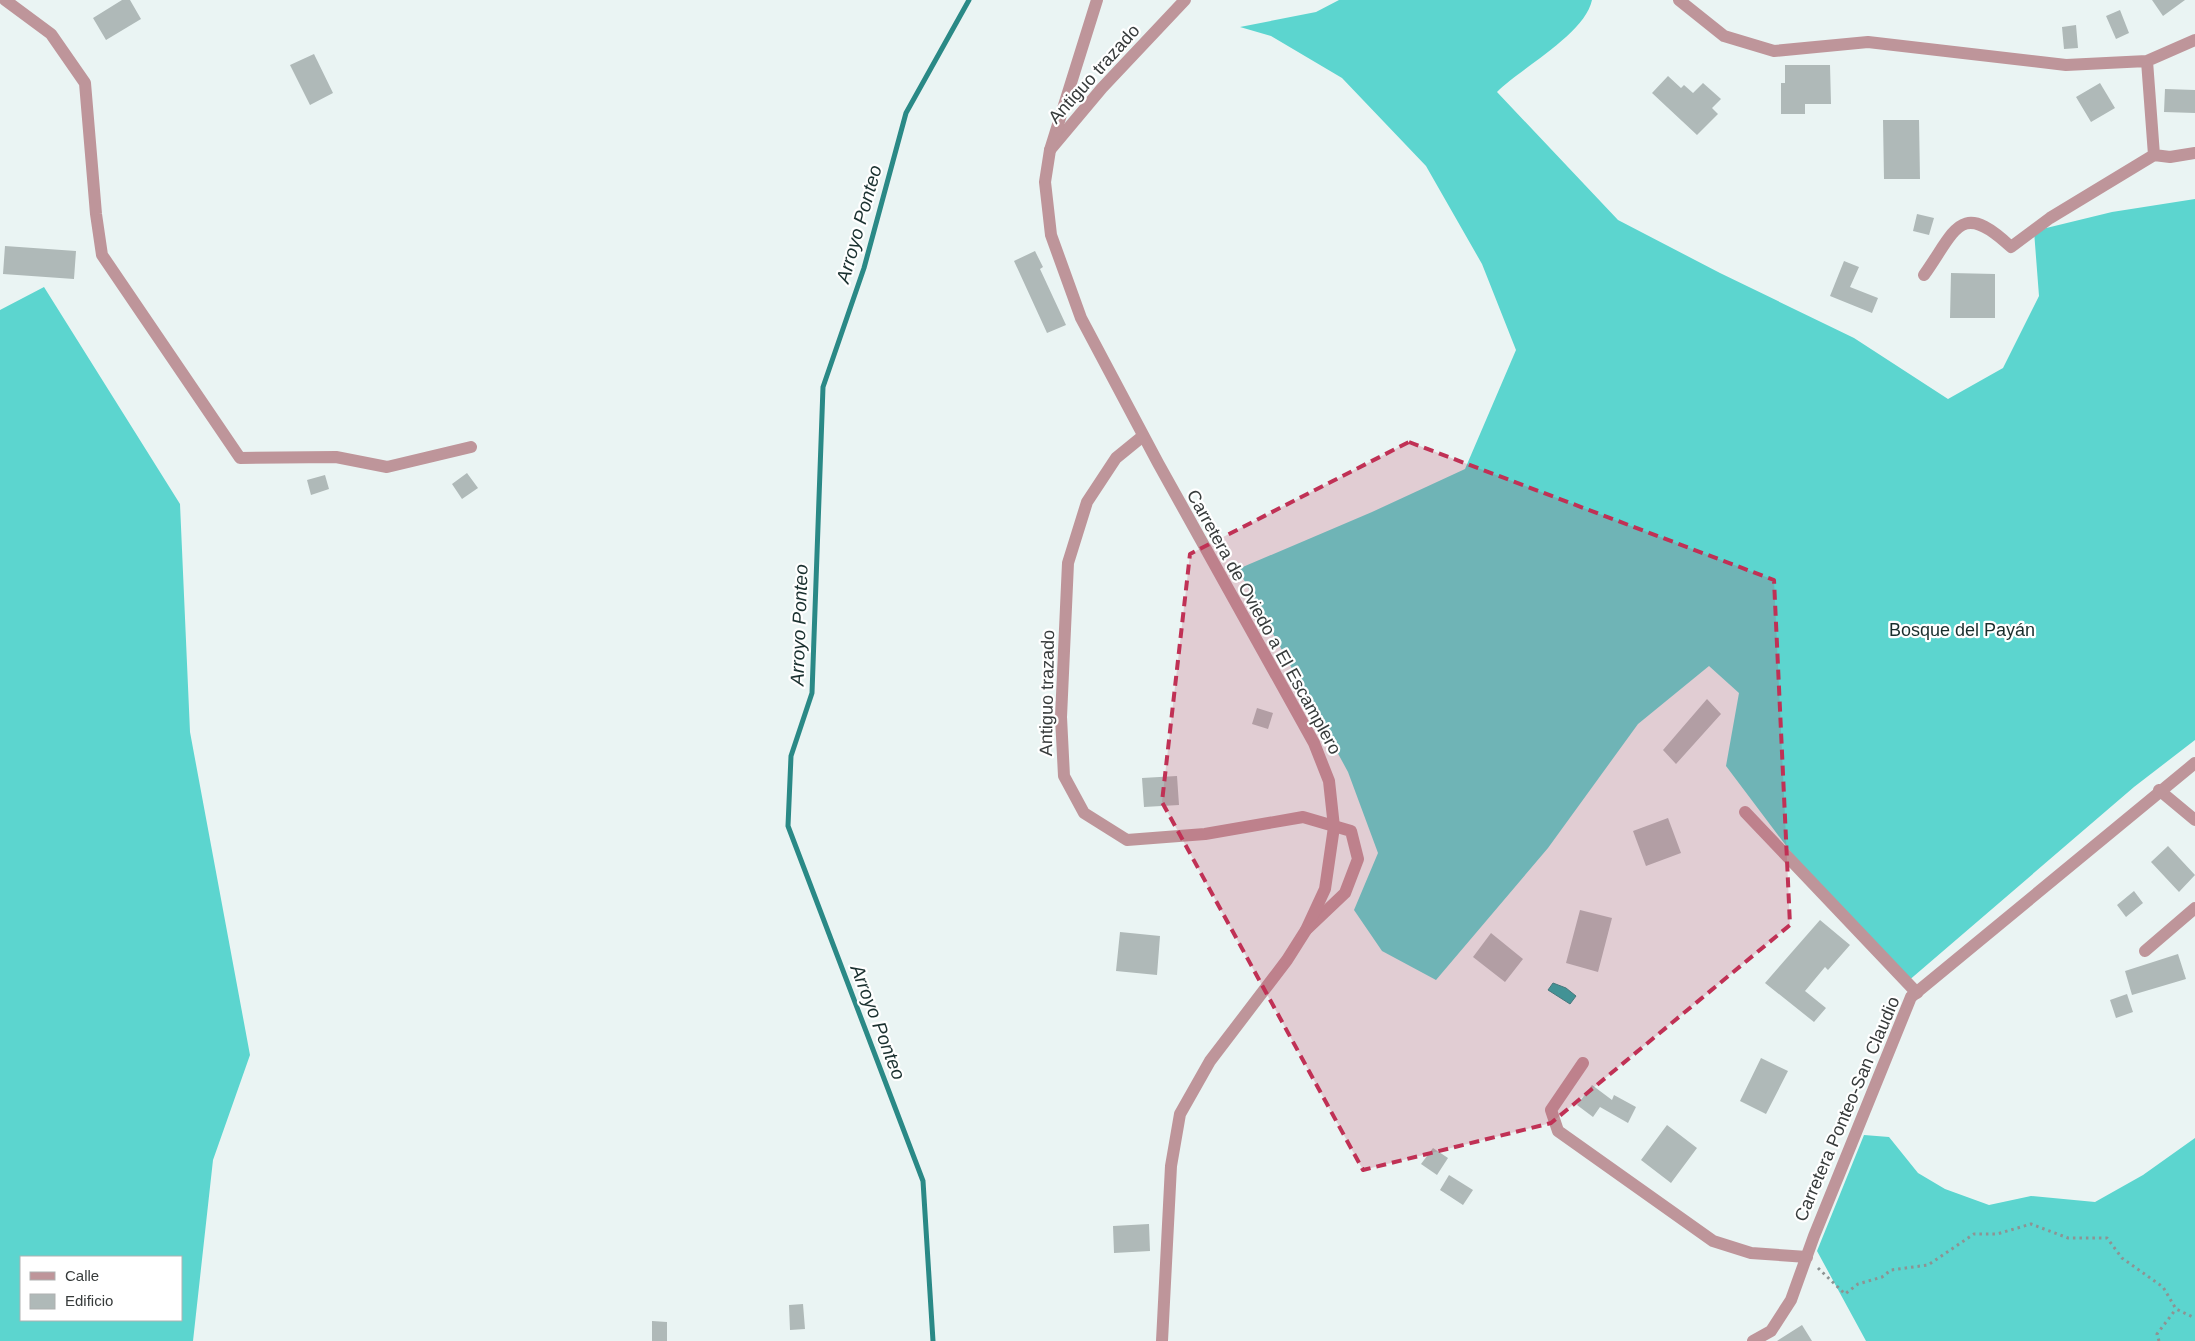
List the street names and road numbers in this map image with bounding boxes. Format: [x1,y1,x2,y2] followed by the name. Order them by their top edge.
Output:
[1044,20,1144,128] street label: Antiguo trazado
[1183,486,1345,758] street label: Carretera de Oviedo a El Escamplero
[1036,630,1058,756] street label: Antiguo trazado
[1790,994,1904,1224] street label: Carretera Ponteo-San Claudio

